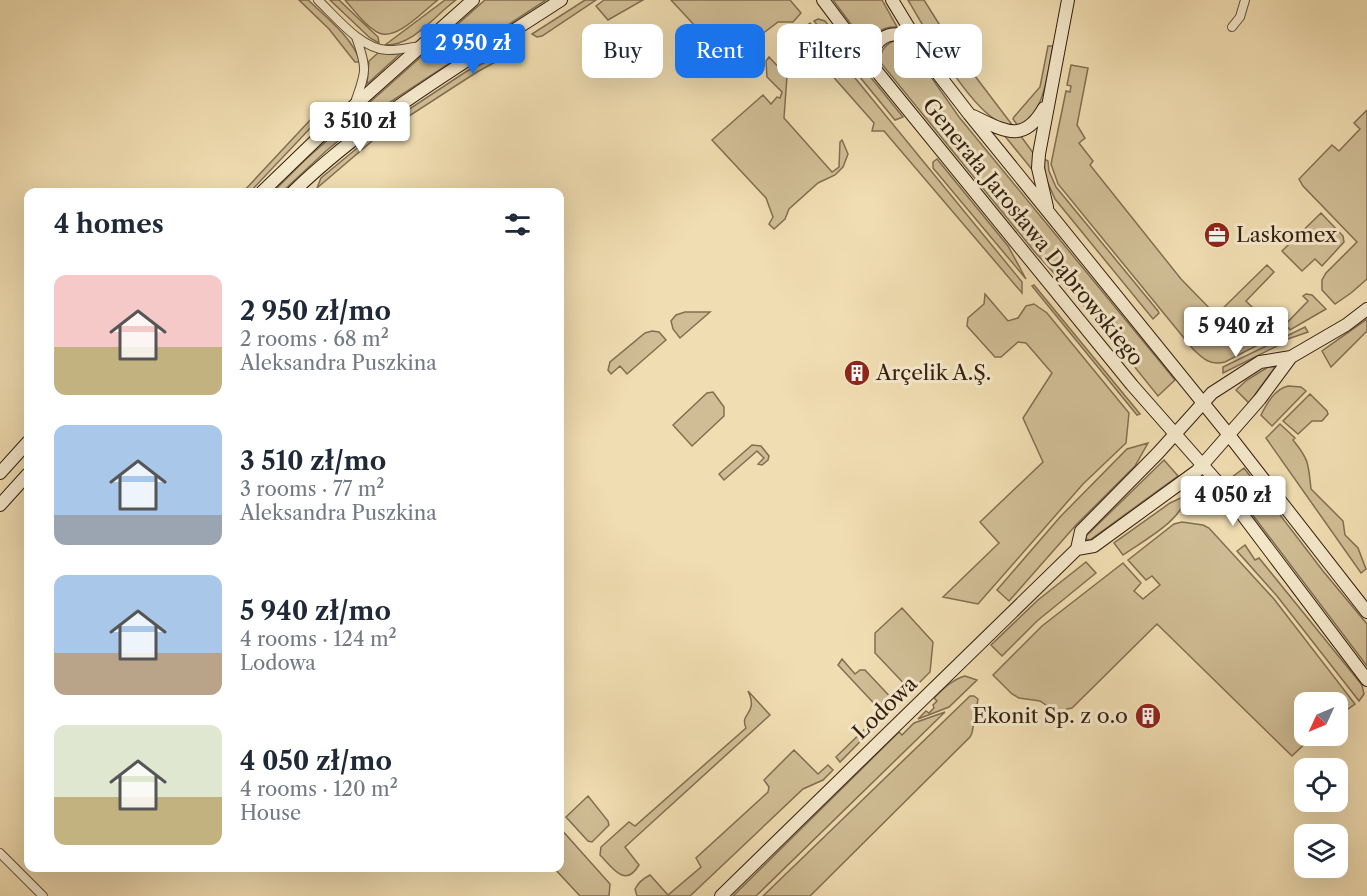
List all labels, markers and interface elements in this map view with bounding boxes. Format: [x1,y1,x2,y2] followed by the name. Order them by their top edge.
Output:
[411,24,535,75] pin: 2 950 zł
[582,24,663,78] chip: Buy
[675,24,765,78] chip: Rent
[777,24,882,78] chip: Filters
[894,24,982,78] chip: New
[435,31,511,55] text: 2 950 zł
[918,93,1149,371] street label: Generała Jarosława Dąbrowskiego
[298,102,422,153] pin: 3 510 zł
[324,109,396,133] text: 3 510 zł
[54,208,164,240] text: 4 homes
[501,208,534,241] icon: filters
[1202,220,1232,250] office icon: Laskomex
[1236,222,1338,247] place label: Laskomex
[240,295,391,327] text: 2 950 zł/mo
[102,299,174,371] icon: home
[1174,307,1298,358] pin: 5 940 zł
[1198,314,1274,338] text: 5 940 zł
[240,327,389,351] text: 2 rooms · 68 m²
[240,351,437,375] text: Aleksandra Puszkina
[842,358,872,388] building icon: Arçelik A.Ş.
[875,360,991,385] place label: Arçelik A.Ş.
[240,445,386,477] text: 3 510 zł/mo
[102,449,174,521] icon: home
[1171,476,1295,527] pin: 4 050 zł
[240,477,384,501] text: 3 rooms · 77 m²
[1195,483,1271,507] text: 4 050 zł
[240,501,437,525] text: Aleksandra Puszkina
[240,595,391,627] text: 5 940 zł/mo
[102,599,174,671] icon: home
[240,627,397,651] text: 4 rooms · 124 m²
[240,651,316,675] text: Lodowa
[847,670,923,744] street label: Lodowa
[1294,692,1348,746] north arrow
[1294,692,1348,878] map controls
[1133,701,1163,731] building icon: Ekonit Sp. z o.o
[973,703,1128,728] place label: Ekonit Sp. z o.o
[240,745,392,777] text: 4 050 zł/mo
[102,749,174,821] icon: home
[1294,758,1348,812] button: locate
[240,777,398,801] text: 4 rooms · 120 m²
[240,801,301,825] text: House
[1294,824,1348,878] button: layers

